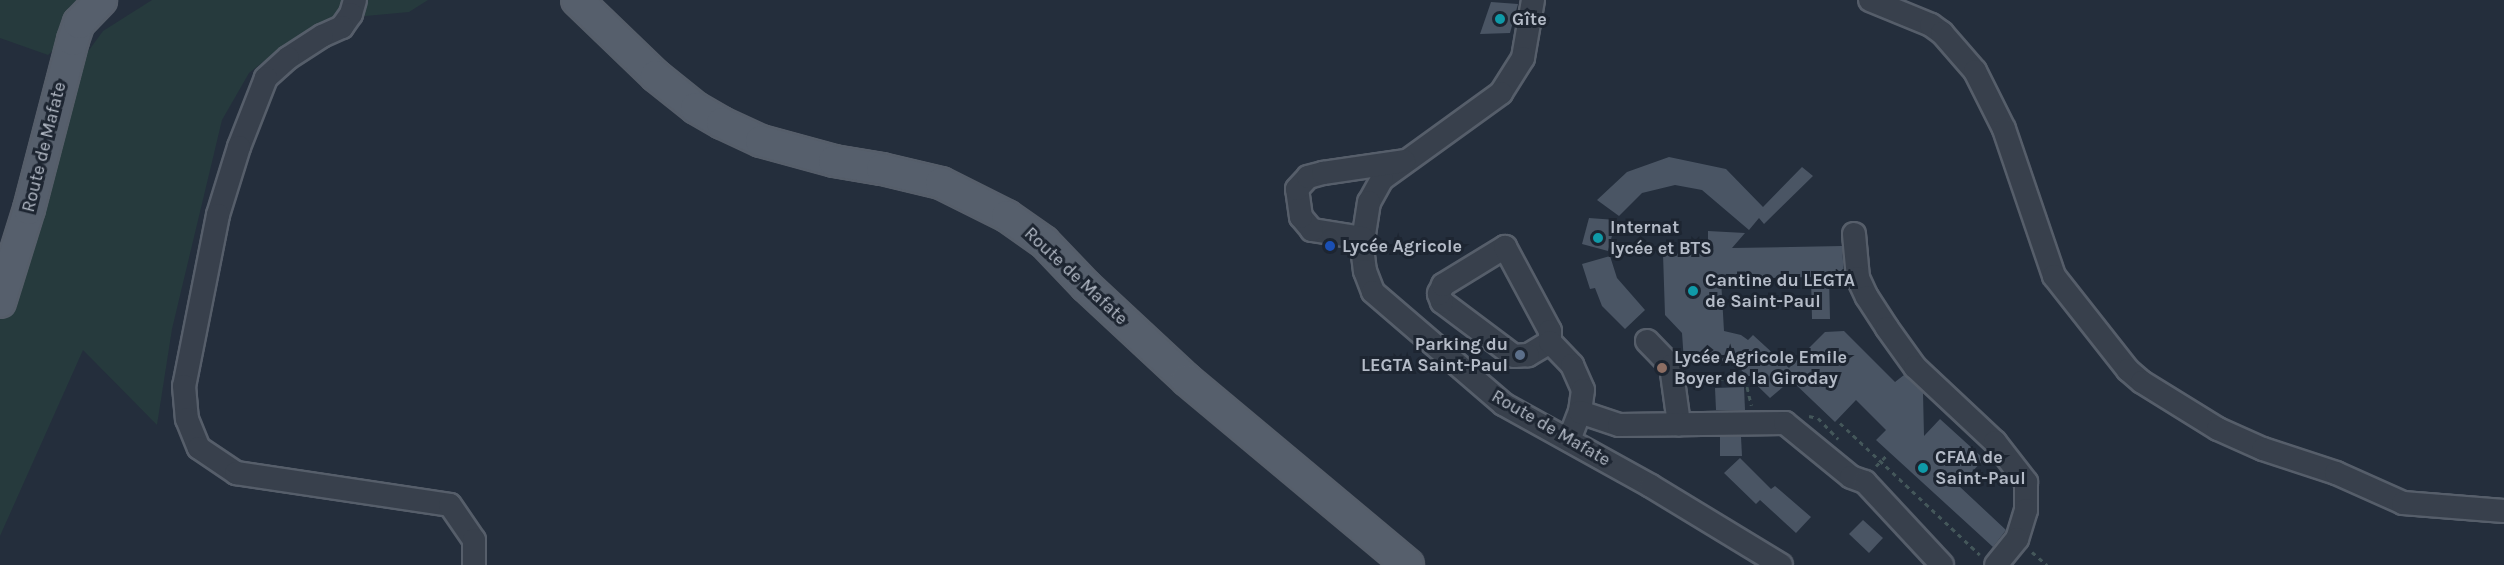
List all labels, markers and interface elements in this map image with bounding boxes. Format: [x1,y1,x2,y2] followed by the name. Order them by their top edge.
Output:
[1512,8,1547,30] place label: Gîte
[1493,12,1507,26] marker: Gîte
[17,80,71,214] street label: Route de Mafate
[1610,217,1712,260] place label: Internat lycée et BTS
[1020,223,1132,329] street label: Route de Mafate
[1591,231,1605,245] marker: Internat lycée et BTS
[1342,235,1462,257] place label: Lycée Agricole
[1323,239,1337,253] marker: Lycée Agricole
[1705,270,1855,312] place label: Cantine du LEGTA de Saint-Paul
[1686,284,1700,298] marker: Cantine du LEGTA de Saint-Paul
[1361,334,1508,376] place label: Parking du LEGTA Saint-Paul
[1674,347,1847,389] place label: Lycée Agricole Emile Boyer de la Giroday
[1513,348,1527,362] marker: Parking du LEGTA Saint-Paul
[1655,361,1669,375] marker: Lycée Agricole Emile Boyer de la Giroday
[1488,385,1614,471] street label: Route de Mafate
[1935,447,2026,490] place label: CFAA de Saint-Paul
[1916,461,1930,475] marker: CFAA de Saint-Paul

